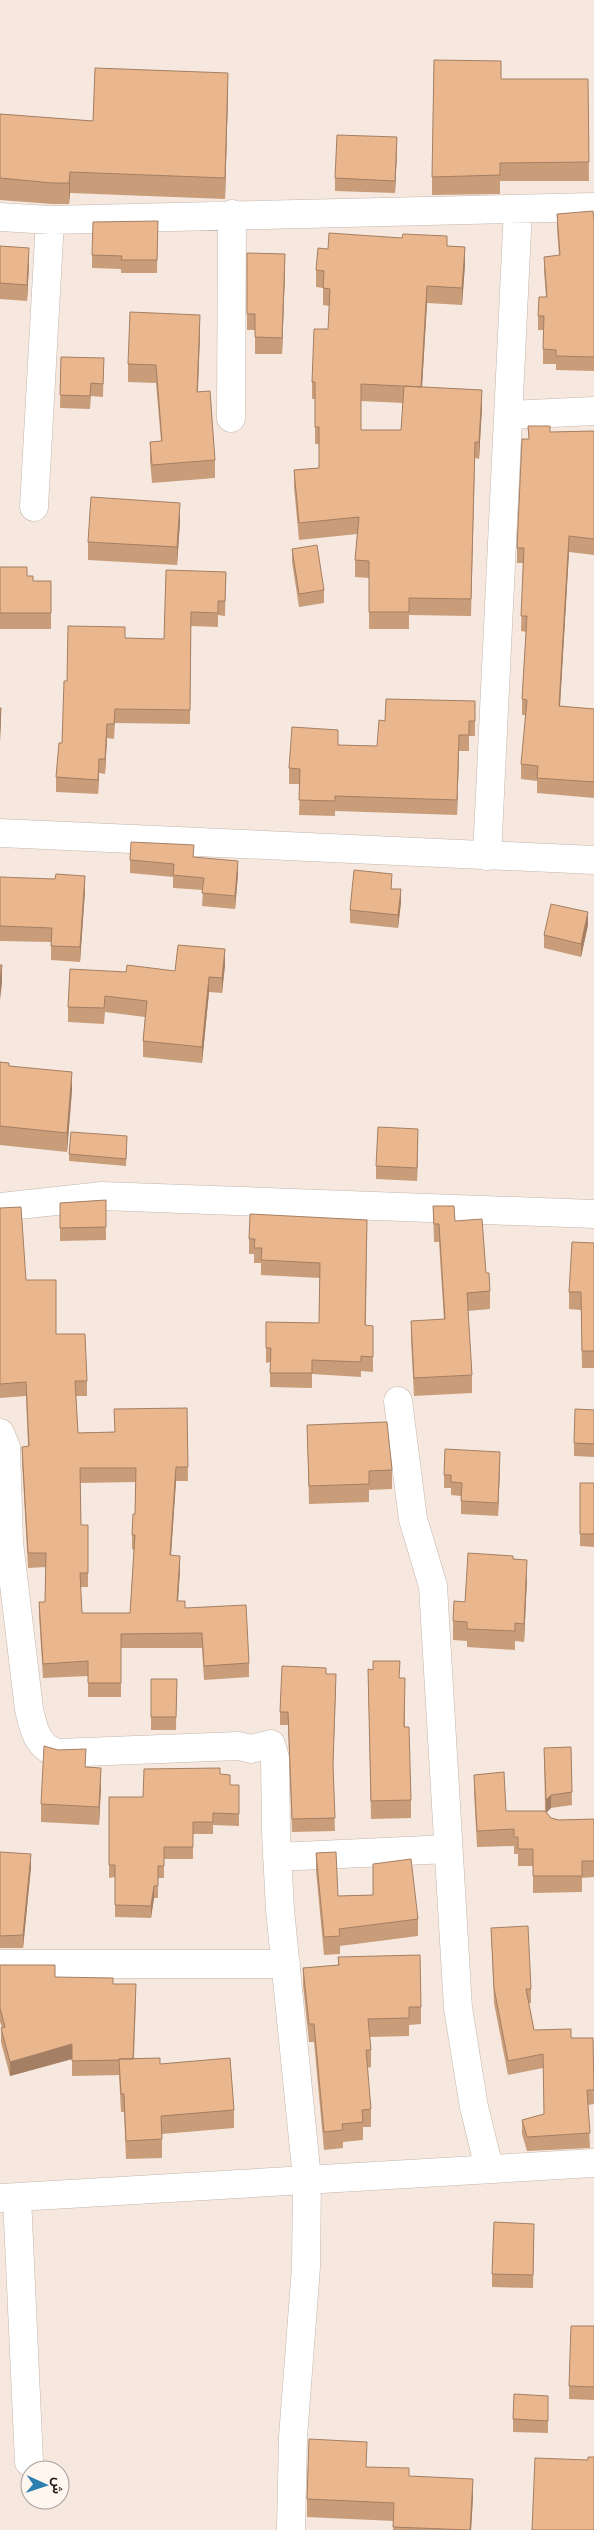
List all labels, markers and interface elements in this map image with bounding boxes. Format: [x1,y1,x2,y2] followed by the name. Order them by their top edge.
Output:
[20,2460,70,2510] north arrow
[48,2477,65,2495] text: ش

